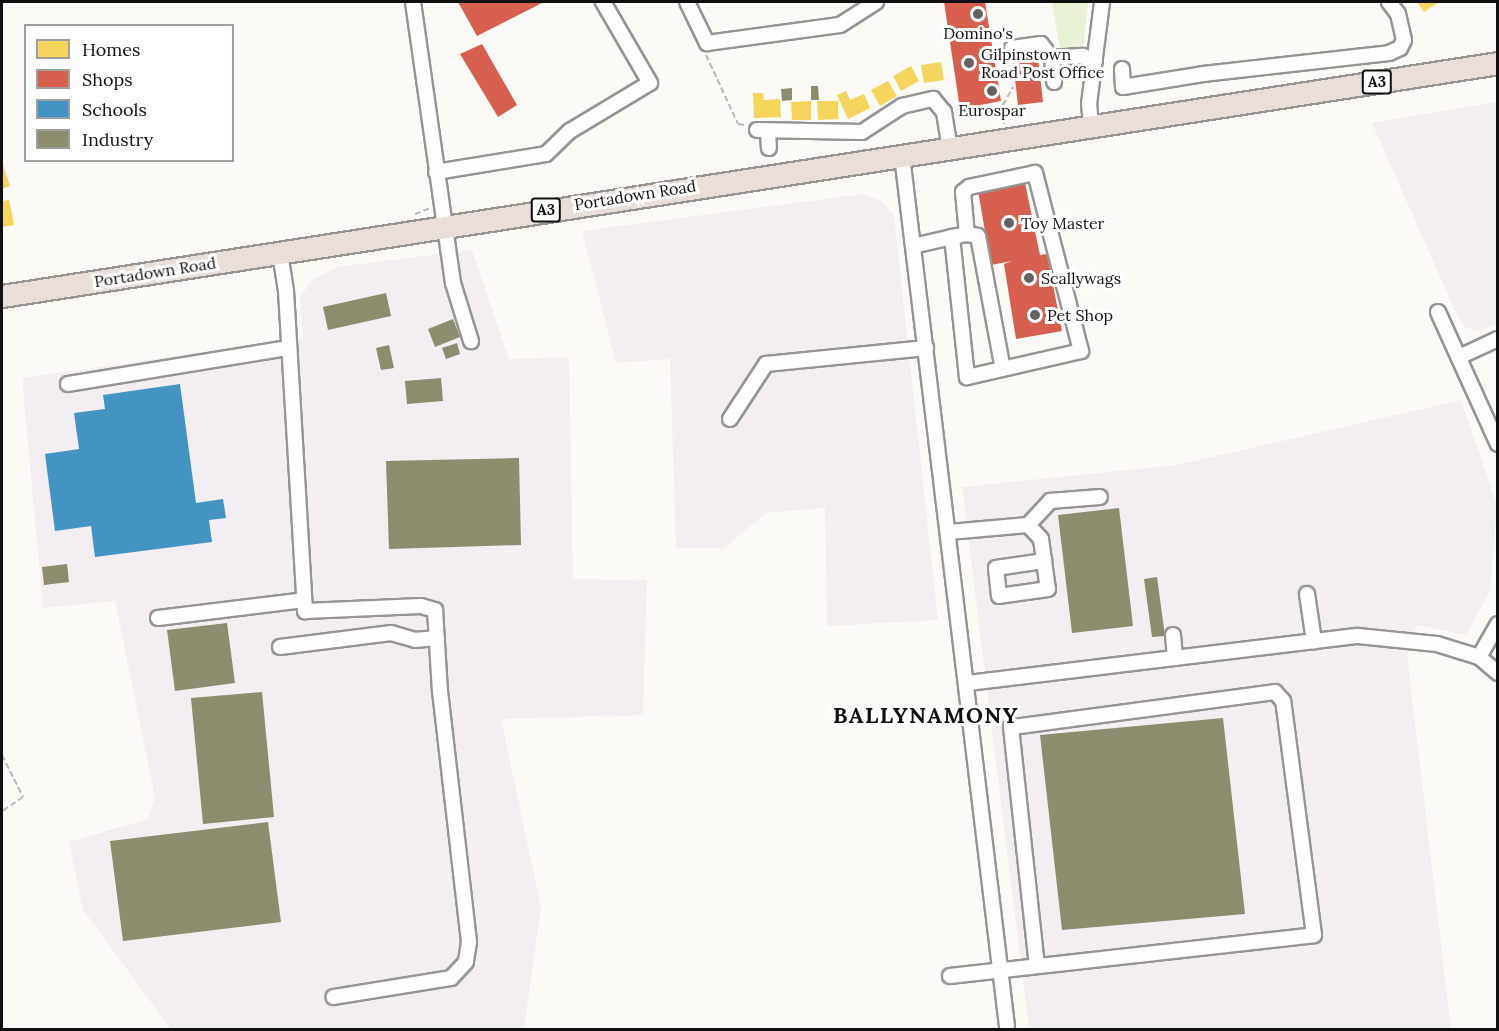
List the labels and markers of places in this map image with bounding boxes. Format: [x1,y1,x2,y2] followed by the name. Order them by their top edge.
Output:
[971,7,985,21] marker: Domino's
[943,23,1013,43] place label: Domino's
[981,44,1104,82] place label: Gilpinstown Road Post Office
[962,56,976,70] marker: Gilpinstown Road Post Office
[985,84,999,98] marker: Eurospar
[958,100,1026,120] place label: Eurospar
[1021,213,1104,233] place label: Toy Master
[1002,216,1016,230] marker: Toy Master
[1041,268,1121,288] place label: Scallywags
[1022,271,1036,285] marker: Scallywags
[1047,305,1113,325] place label: Pet Shop
[1028,308,1042,322] marker: Pet Shop

